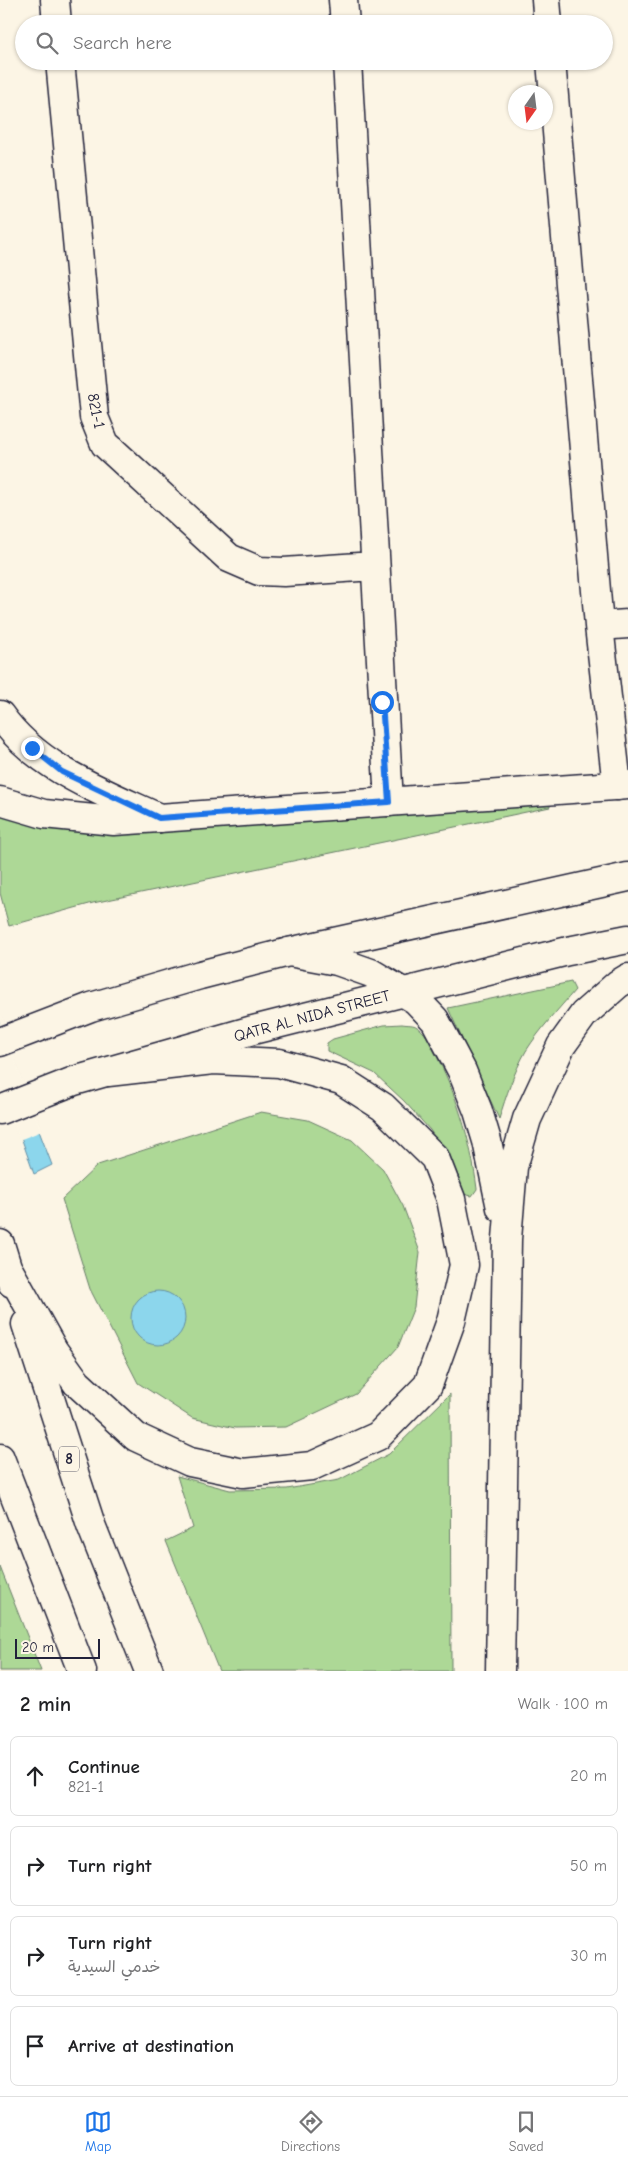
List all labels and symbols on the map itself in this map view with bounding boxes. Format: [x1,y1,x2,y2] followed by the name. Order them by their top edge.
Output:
[508,85,553,130] north arrow
[83,392,109,430] street label: 821-1
[371,691,394,714] route start
[21,737,44,760] route end
[232,986,393,1046] street label: QATR AL NIDA STREET
[59,1446,79,1472] road number: 8
[15,1636,100,1659] scale bar

